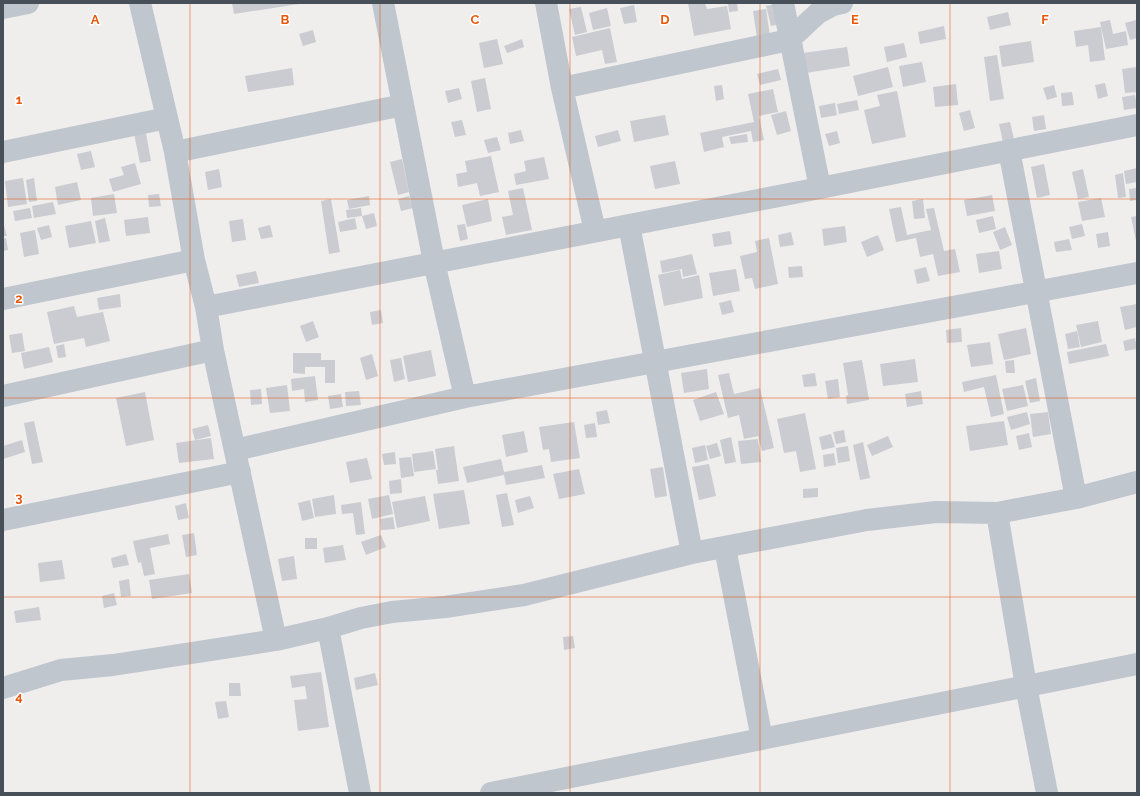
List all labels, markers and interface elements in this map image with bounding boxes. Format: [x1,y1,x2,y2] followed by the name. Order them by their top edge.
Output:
[91,12,100,27] text: A
[281,12,290,27] text: B
[471,12,480,27] text: C
[660,12,670,27] text: D
[851,12,859,27] text: E
[1041,12,1049,27] text: F
[16,92,23,107] text: 1
[15,291,23,306] text: 2
[15,490,23,505] text: 3
[15,689,23,704] text: 4

